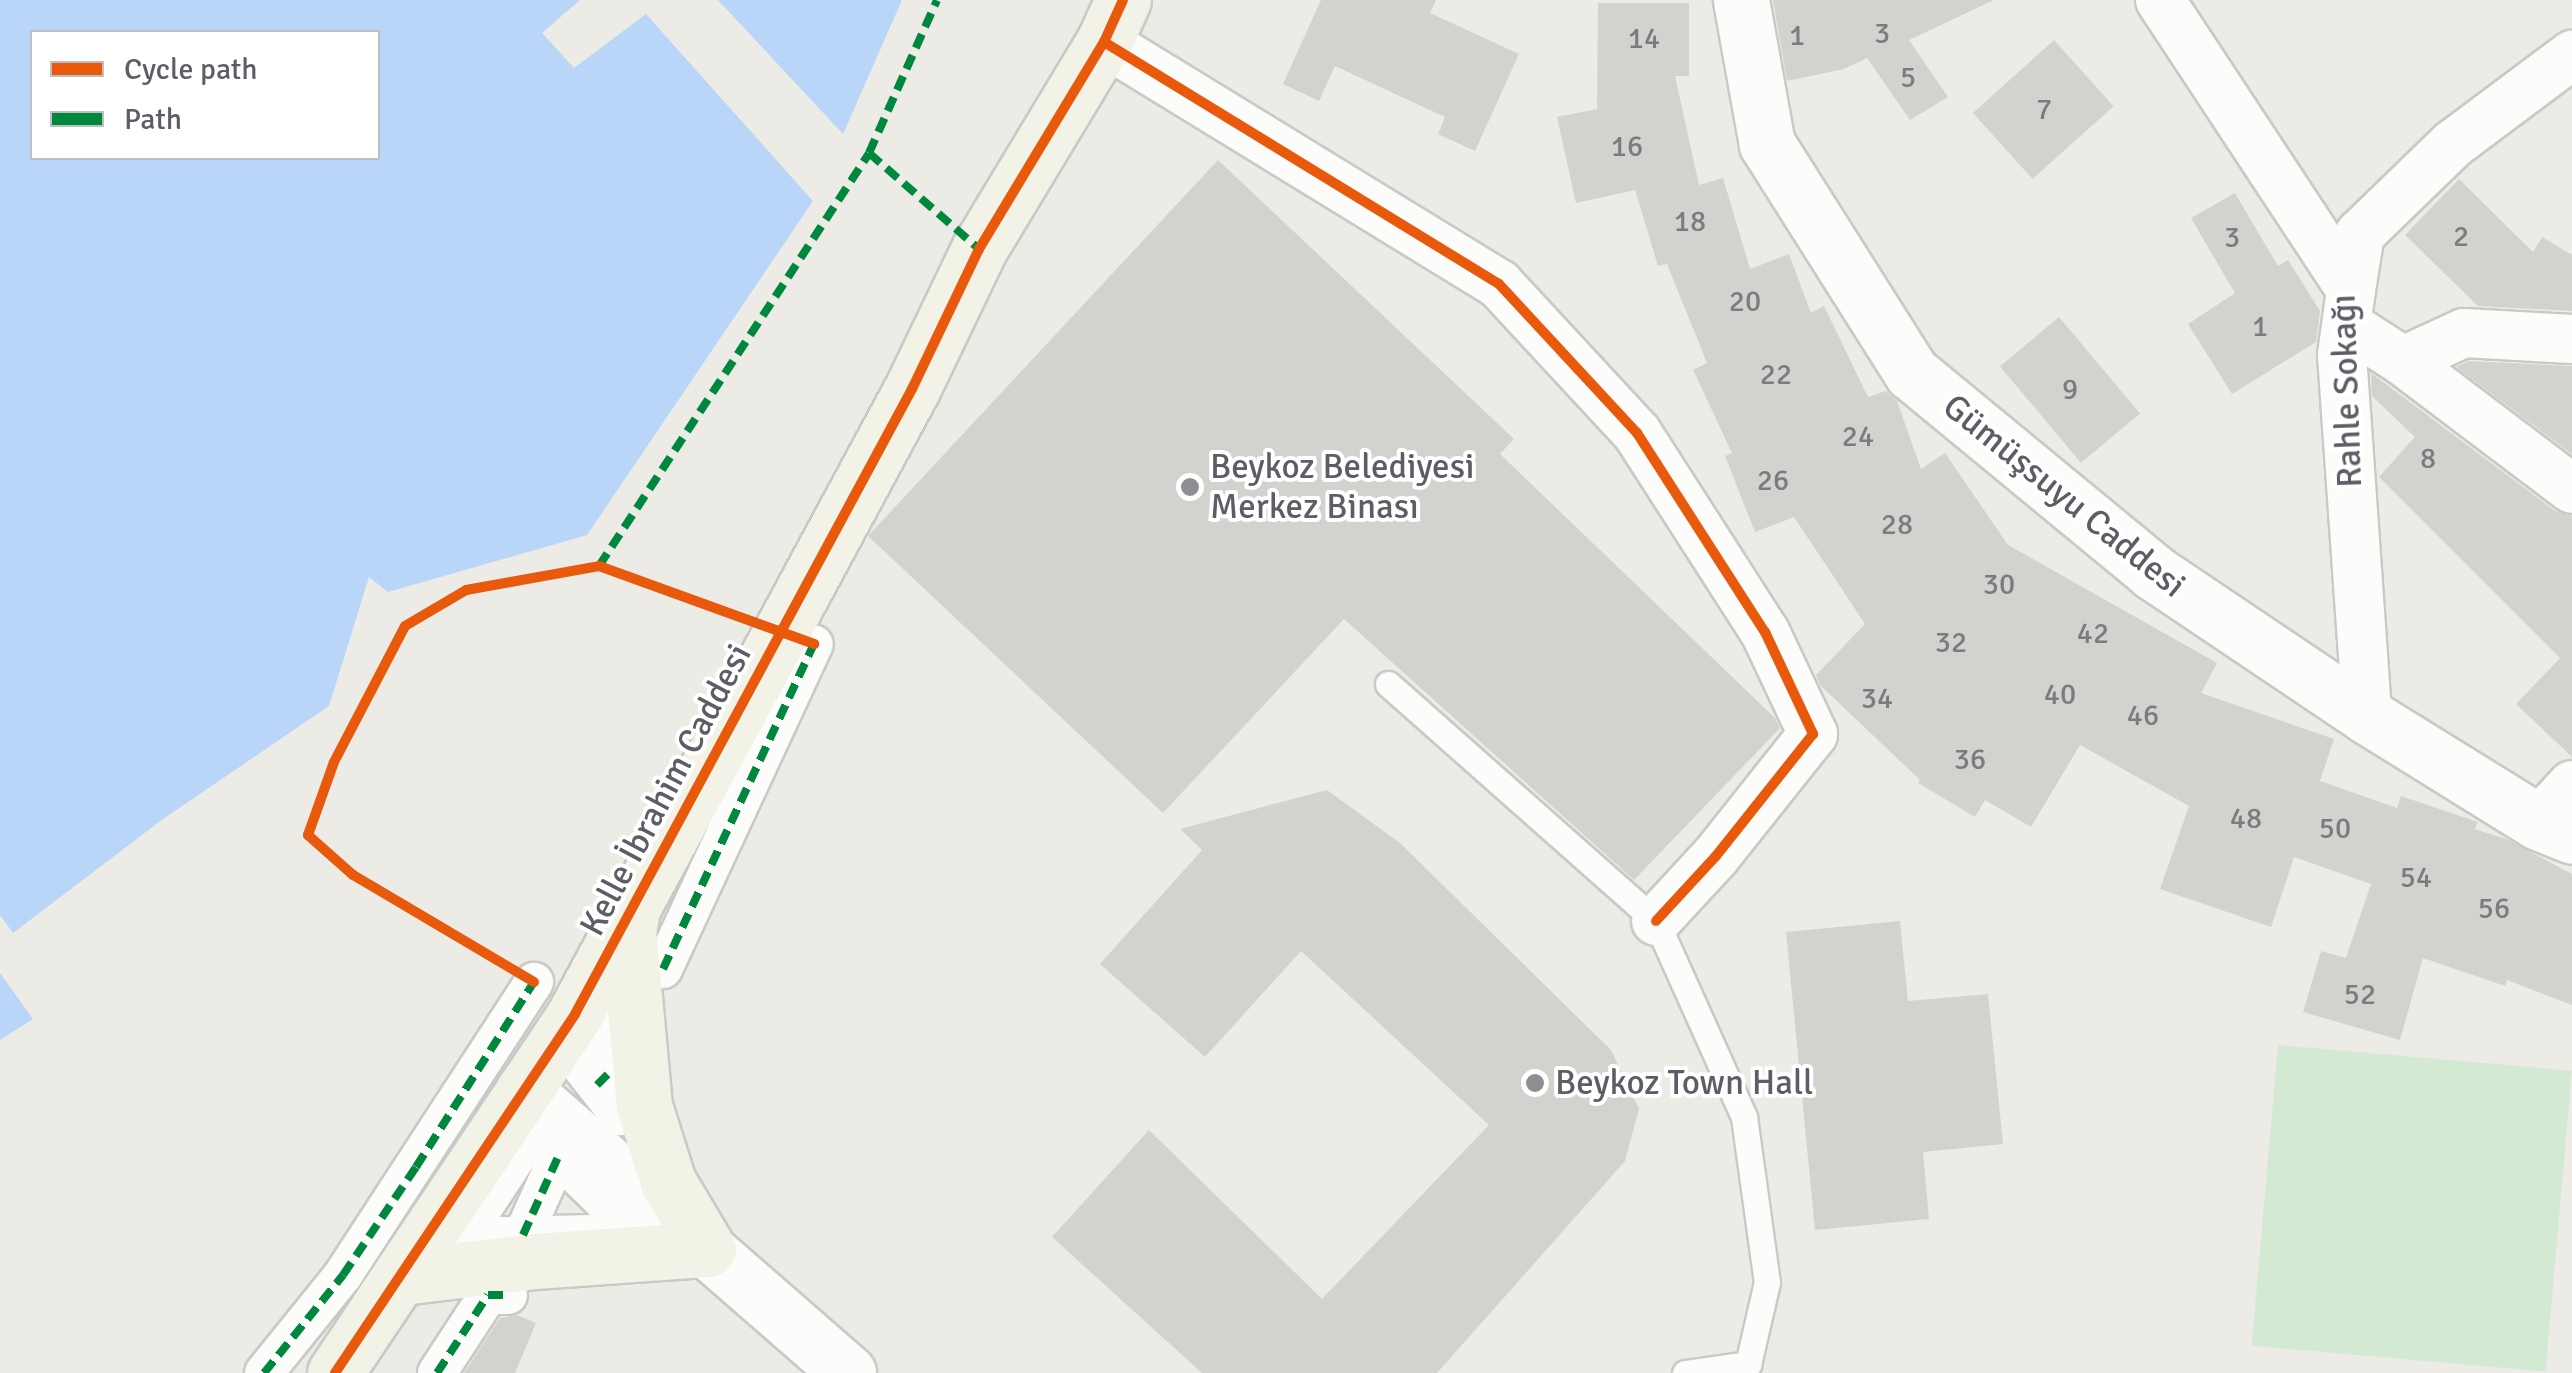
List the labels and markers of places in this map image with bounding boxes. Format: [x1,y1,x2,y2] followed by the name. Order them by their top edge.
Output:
[1210,446,1474,528] place label: Beykoz Belediyesi Merkez Binası
[1179,476,1201,498] marker: Beykoz Belediyesi Merkez Binası
[1555,1062,1813,1104] place label: Beykoz Town Hall
[1524,1072,1546,1094] marker: Beykoz Town Hall

